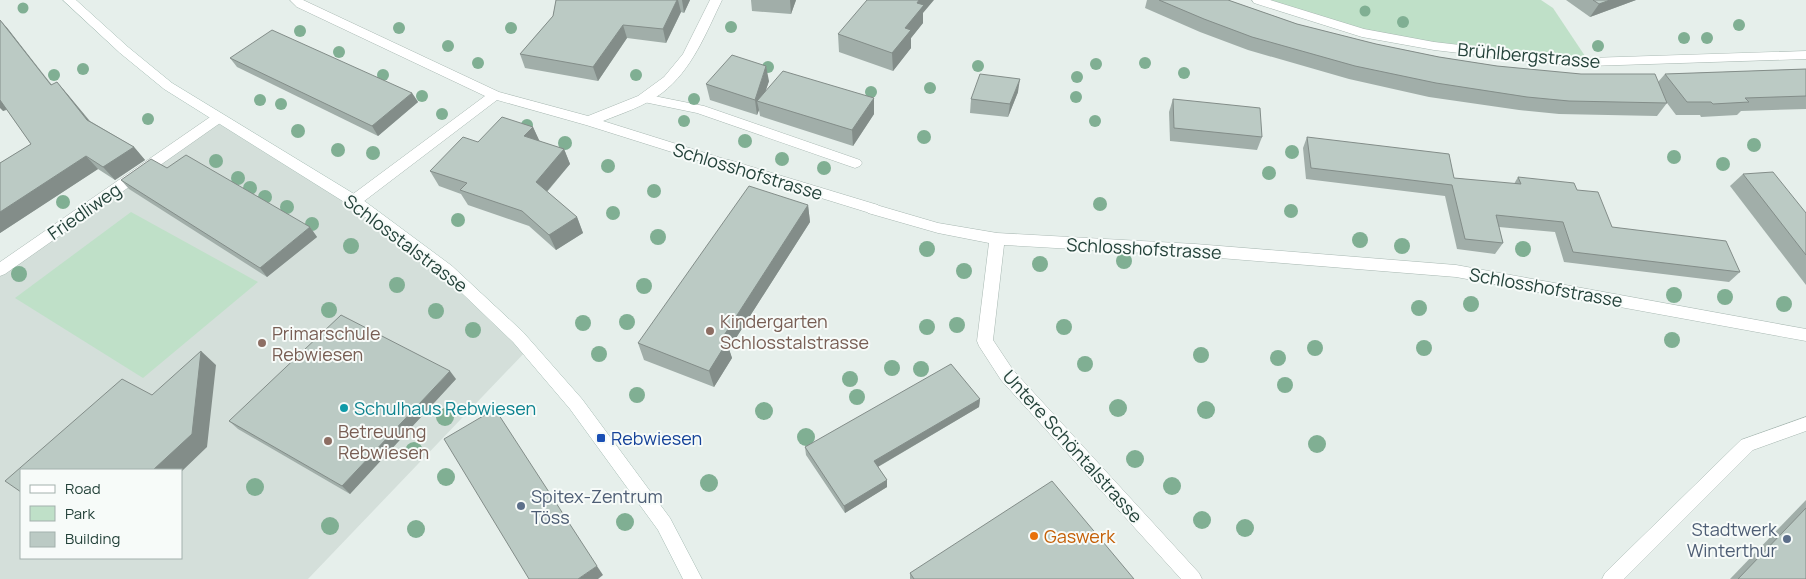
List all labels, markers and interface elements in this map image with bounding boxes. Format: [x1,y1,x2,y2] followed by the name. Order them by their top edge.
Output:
[1457,37,1601,73] street label: Brühlbergstrasse
[670,137,826,205] street label: Schlosshofstrasse
[43,177,125,245] street label: Friedliweg
[339,189,473,297] street label: Schlosstalstrasse
[1066,232,1222,264] street label: Schlosshofstrasse
[1467,262,1625,312] street label: Schlosshofstrasse
[720,309,869,354] place label: Kindergarten Schlosstalstrasse
[272,321,380,366] place label: Primarschule Rebwiesen
[704,325,716,337] marker: Kindergarten Schlosstalstrasse
[256,337,268,349] marker: Primarschule Rebwiesen
[998,364,1148,528] street label: Untere Schöntalstrasse
[354,396,536,420] place label: Schulhaus Rebwiesen
[338,402,350,414] marker: Schulhaus Rebwiesen
[338,419,429,464] place label: Betreuung Rebwiesen
[611,426,702,450] place label: Rebwiesen
[595,432,607,444] marker: Rebwiesen
[322,435,334,447] marker: Betreuung Rebwiesen
[20,469,182,559] legend
[65,478,101,499] text: Road
[531,484,663,529] place label: Spitex-Zentrum Töss
[515,500,527,512] marker: Spitex-Zentrum Töss
[65,503,95,524] text: Park
[1687,517,1778,562] place label: Stadtwerk Winterthur
[1044,524,1116,548] place label: Gaswerk
[65,528,120,549] text: Building
[1028,530,1040,542] marker: Gaswerk
[1781,533,1793,545] marker: Stadtwerk Winterthur

